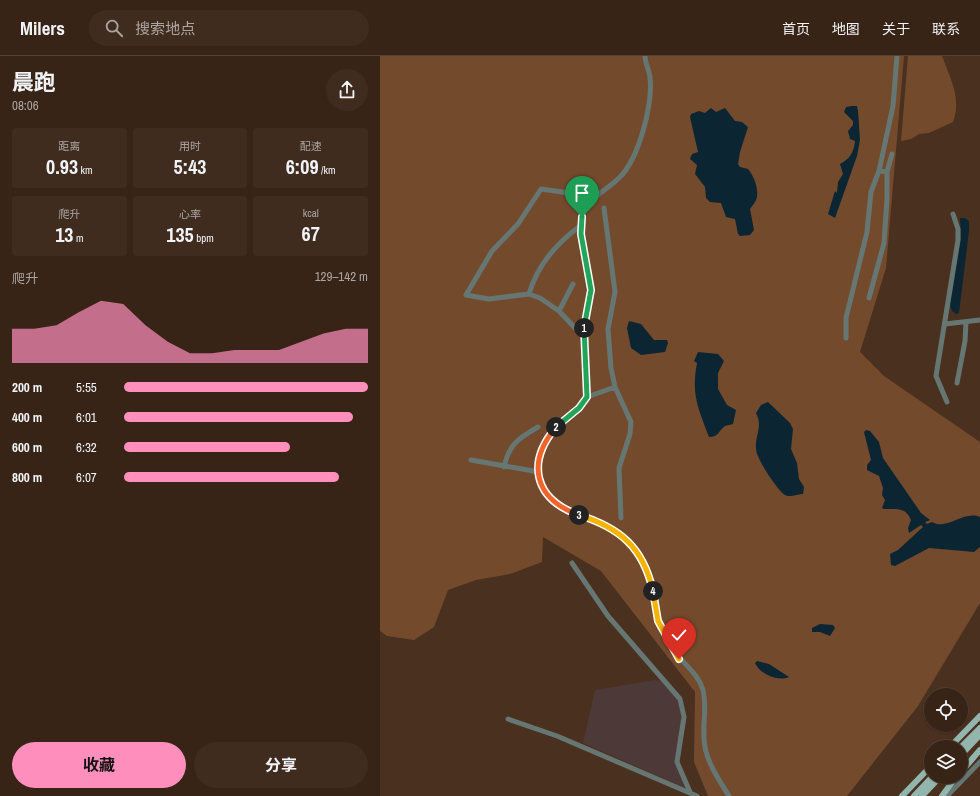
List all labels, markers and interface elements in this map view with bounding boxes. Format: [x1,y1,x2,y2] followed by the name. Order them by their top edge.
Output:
[89,10,369,46] search box
[20,15,65,41] text: Milers
[103,17,125,39] icon: search
[135,18,195,39] text: 搜索地点
[782,20,810,38] text: 首页
[832,20,860,38] text: 地图
[882,20,910,38] text: 关于
[932,20,960,38] text: 联系
[12,67,56,97] text: 晨跑
[326,69,368,111] button: share
[12,97,39,114] text: 08:06
[58,139,80,153] text: 距离
[179,139,201,153] text: 用时
[300,139,322,153] text: 配速
[46,153,78,180] text: 0.93
[174,153,206,180] text: 5:43
[286,153,319,180] text: 6:09
[78,163,93,177] text: km
[319,163,336,177] text: /km
[565,176,599,217] pin
[571,182,593,204] icon: arrive
[303,206,319,220] text: kcal
[58,207,80,221] text: 爬升
[179,207,201,221] text: 心率
[302,220,320,247] text: 67
[55,221,73,248] text: 13
[166,221,194,248] text: 135
[73,231,83,245] text: m
[194,231,214,245] text: bpm
[315,268,368,285] text: 129–142 m
[12,270,38,287] text: 爬升
[574,318,594,338] pin: 1
[581,321,587,335] text: 1
[12,379,42,396] text: 200 m
[76,379,97,396] text: 5:55
[12,409,42,426] text: 400 m
[76,409,97,426] text: 6:01
[546,417,566,437] pin: 2
[553,420,559,434] text: 2
[12,439,42,456] text: 600 m
[76,439,97,456] text: 6:32
[12,469,42,486] text: 800 m
[76,469,97,486] text: 6:07
[569,505,589,525] pin: 3
[576,508,582,522] text: 3
[643,581,663,601] pin: 4
[650,584,656,598] text: 4
[662,618,696,659] pin
[668,624,690,646] icon: check
[924,688,968,784] map controls
[924,688,968,732] button: locate
[924,740,968,784] button: layers
[12,742,186,788] button: 收藏
[194,742,368,788] button: 分享

